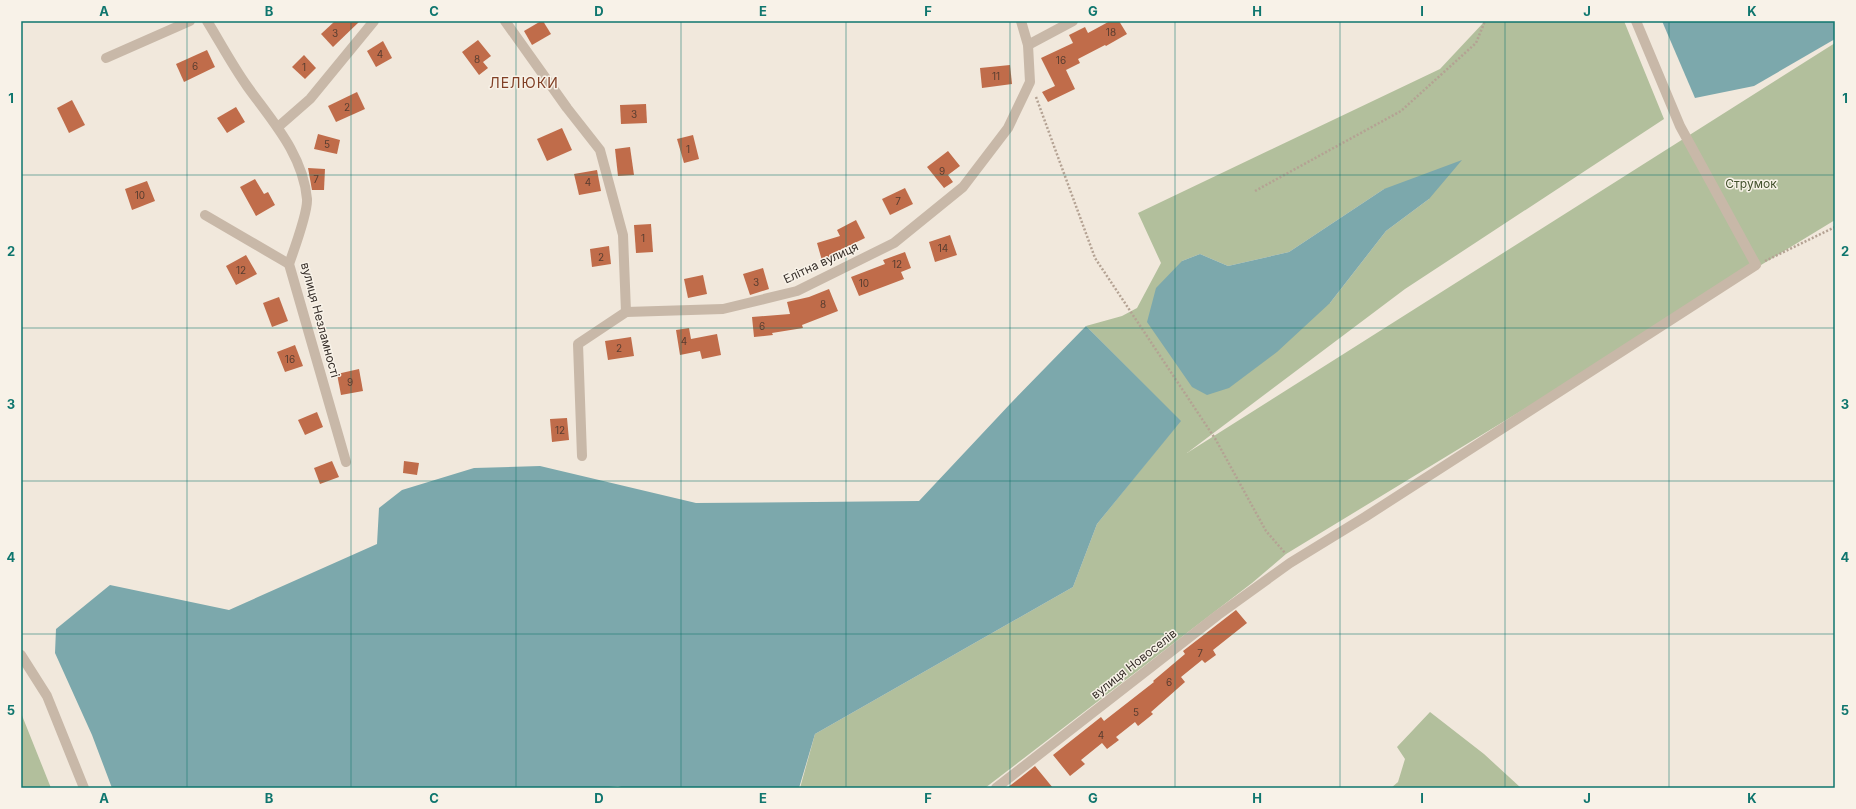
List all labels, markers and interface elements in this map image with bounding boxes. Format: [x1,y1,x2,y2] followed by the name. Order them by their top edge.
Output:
[99,3,109,19] text: A
[265,3,274,19] text: B
[429,3,439,19] text: C
[594,3,604,19] text: D
[759,3,767,19] text: E
[924,3,932,19] text: F
[1088,3,1098,19] text: G
[1252,3,1262,19] text: H
[1420,3,1424,19] text: I
[1583,3,1591,19] text: J
[1747,3,1757,19] text: K
[1106,26,1116,38] house number: 18
[332,27,338,39] house number: 3
[377,48,383,60] house number: 4
[474,53,480,65] house number: 8
[1056,54,1066,66] house number: 16
[192,60,198,72] house number: 6
[302,61,306,73] house number: 1
[992,70,1000,82] house number: 11
[489,74,559,91] district label: ЛЕЛЮКИ
[8,90,14,106] text: 1
[1842,90,1848,106] text: 1
[344,101,350,113] house number: 2
[631,108,637,120] house number: 3
[324,138,330,150] house number: 5
[686,143,690,155] house number: 1
[939,165,945,177] house number: 9
[313,173,319,185] house number: 7
[585,176,591,188] house number: 4
[1725,176,1777,191] park label: Струмок
[135,189,145,201] house number: 10
[895,195,901,207] house number: 7
[641,232,645,244] house number: 1
[781,239,861,286] street label: Елітна вулиця
[938,242,948,254] house number: 14
[7,243,15,259] text: 2
[1841,243,1849,259] text: 2
[598,251,604,263] house number: 2
[892,258,902,270] house number: 12
[298,261,343,379] street label: вулиця Незламності
[236,264,246,276] house number: 12
[753,276,759,288] house number: 3
[859,277,869,289] house number: 10
[820,298,826,310] house number: 8
[759,320,765,332] house number: 6
[681,335,687,347] house number: 4
[616,342,622,354] house number: 2
[285,353,295,365] house number: 16
[347,376,353,388] house number: 9
[7,396,15,412] text: 3
[1841,396,1849,412] text: 3
[555,424,565,436] house number: 12
[7,549,16,565] text: 4
[1841,549,1850,565] text: 4
[1088,625,1180,702] street label: вулиця Новоселів
[1197,647,1203,659] house number: 7
[1166,676,1172,688] house number: 6
[7,702,15,718] text: 5
[1841,702,1849,718] text: 5
[1133,706,1139,718] house number: 5
[1098,729,1104,741] house number: 4
[99,790,109,806] text: A
[265,790,274,806] text: B
[429,790,439,806] text: C
[594,790,604,806] text: D
[759,790,767,806] text: E
[924,790,932,806] text: F
[1088,790,1098,806] text: G
[1252,790,1262,806] text: H
[1420,790,1424,806] text: I
[1583,790,1591,806] text: J
[1747,790,1757,806] text: K

